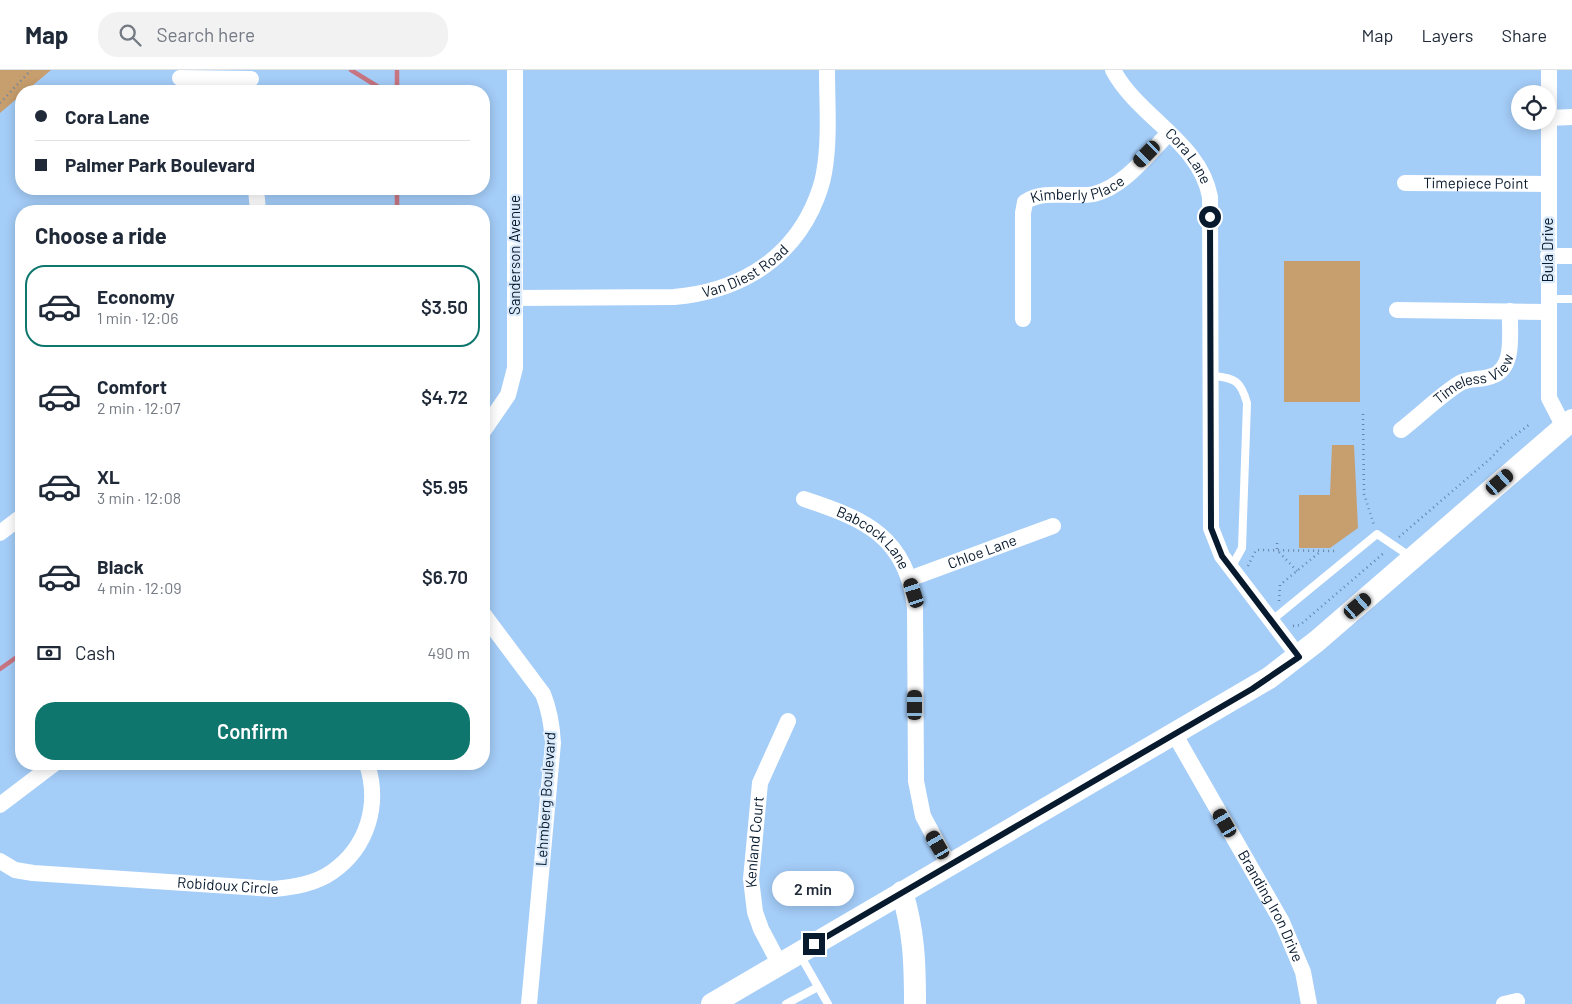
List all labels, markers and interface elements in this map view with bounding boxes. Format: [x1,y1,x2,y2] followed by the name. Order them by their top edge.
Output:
[98,12,448,57] search box
[25,20,68,49] text: Map
[116,21,144,49] icon: search
[156,23,255,46] text: Search here
[1361,24,1393,46] text: Map
[1421,24,1474,46] text: Layers
[1502,24,1547,46] text: Share
[1511,85,1556,130] map controls
[1511,85,1556,130] button: locate
[65,105,150,128] text: Cora Lane
[1162,124,1216,186] street label: Cora Lane
[1131,138,1162,170] car
[65,153,255,176] text: Palmer Park Boulevard
[1028,171,1127,206] street label: Kimberly Place
[1423,173,1529,192] street label: Timepiece Point
[505,195,523,315] street label: Sanderson Avenue
[1199,206,1221,228] route start
[1538,218,1556,282] street label: Bula Drive
[35,222,167,248] text: Choose a ride
[700,240,792,301] street label: Van Diest Road
[37,284,82,329] icon: car
[97,285,175,308] text: Economy
[421,295,468,318] text: $3.50
[97,308,178,327] text: 1 min · 12:06
[1429,351,1517,407] street label: Timeless View
[37,374,82,419] icon: car
[97,375,167,398] text: Comfort
[421,385,468,408] text: $4.72
[97,398,181,417] text: 2 min · 12:07
[37,464,82,509] icon: car
[97,465,120,488] text: XL
[1483,466,1516,498] car
[422,475,468,498] text: $5.95
[97,488,181,507] text: 3 min · 12:08
[834,502,914,572] street label: Babcock Lane
[945,530,1019,572] street label: Chloe Lane
[37,554,82,599] icon: car
[97,555,144,578] text: Black
[422,565,468,588] text: $6.70
[902,576,925,610] car
[97,578,182,597] text: 4 min · 12:09
[1341,590,1374,622] car
[35,639,63,667] icon: cash
[75,641,116,664] text: Cash
[427,643,470,662] text: 490 m
[907,690,922,720] car
[35,702,470,760] button: Confirm
[531,731,559,867] street label: Lehmberg Boulevard
[741,795,767,889] street label: Kenland Court
[1211,806,1238,840] car
[924,828,951,862] car
[1235,846,1308,964] street label: Branding Iron Drive
[773,872,855,906] callout: 2 min
[177,873,279,897] street label: Robidoux Circle
[794,879,832,898] text: 2 min
[803,933,825,955] route end

